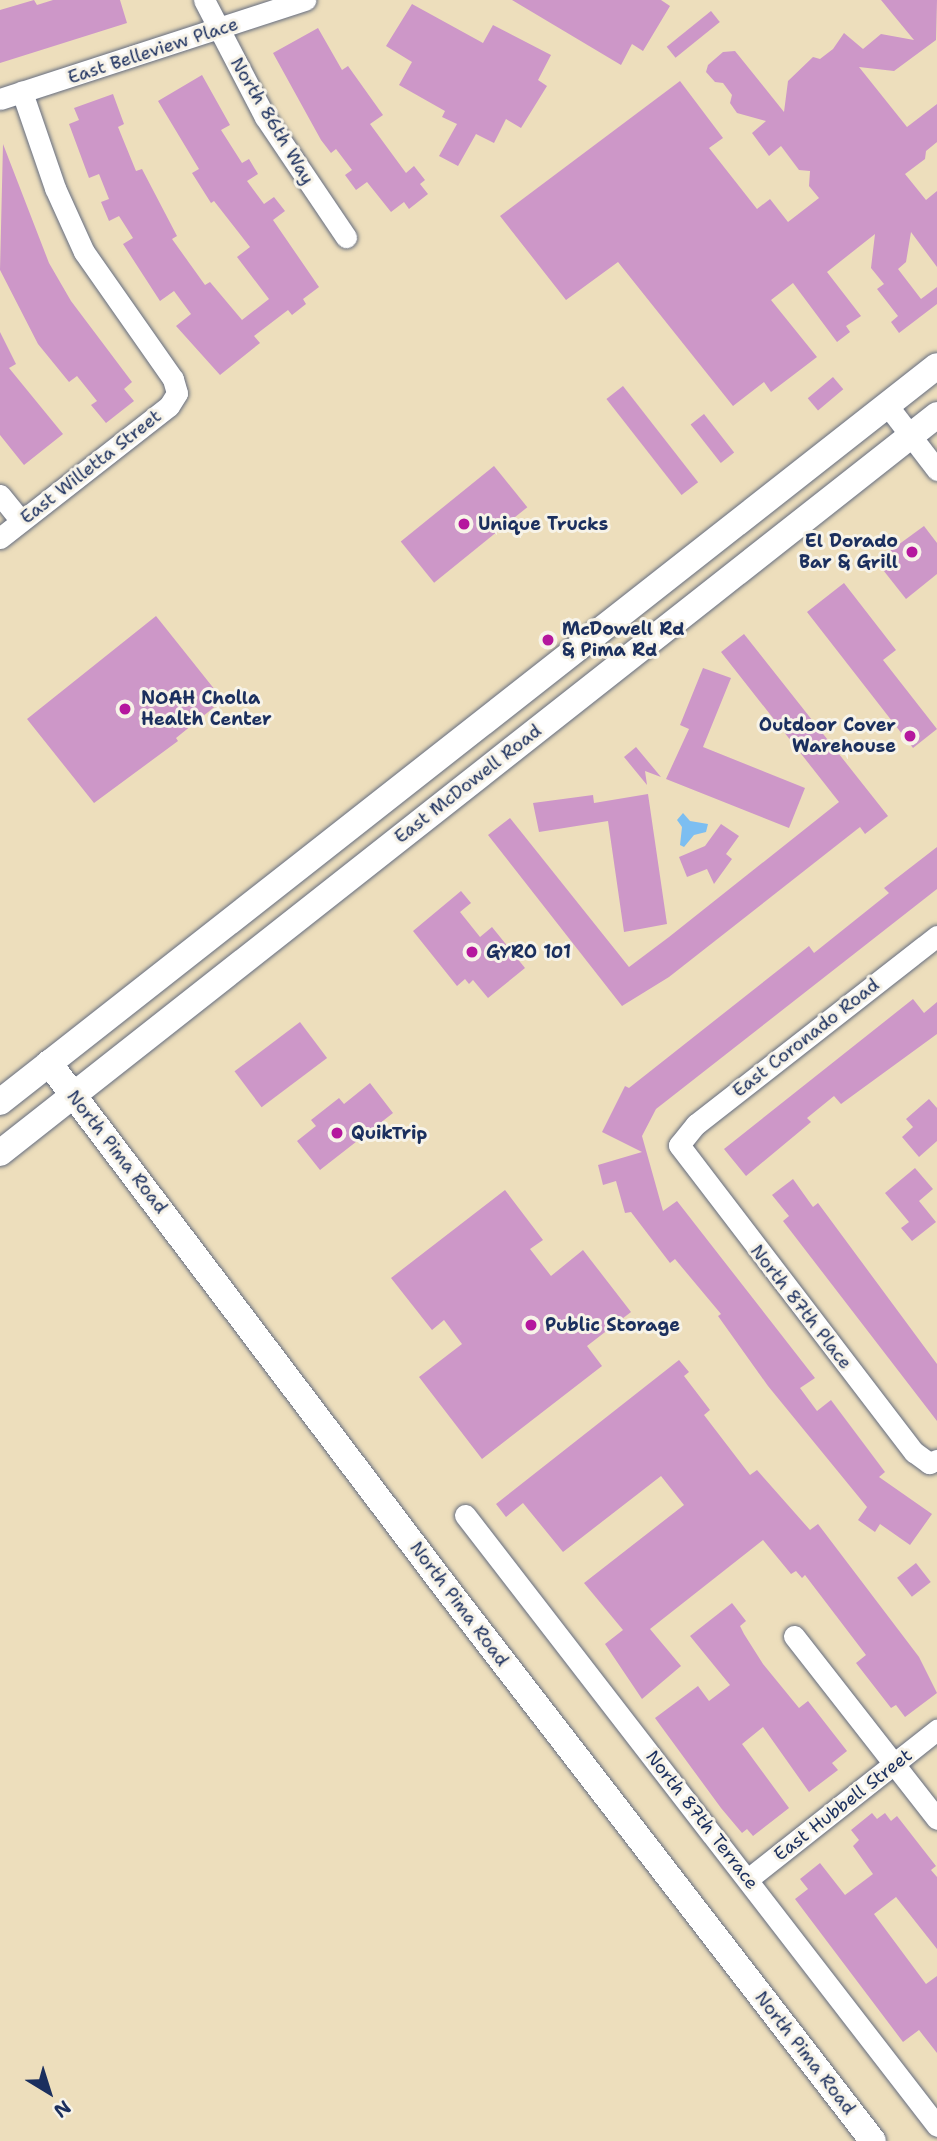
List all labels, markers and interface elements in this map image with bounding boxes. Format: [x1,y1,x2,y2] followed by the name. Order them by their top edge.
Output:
[65,13,241,89] street label: East Belleview Place
[226,54,318,188] street label: North 86th Way
[16,405,166,529] street label: East Willetta Street
[478,513,608,535] place label: Unique Trucks
[456,516,472,532] marker: Unique Trucks
[799,531,898,574] place label: El Dorado Bar & Grill
[904,544,920,560] marker: El Dorado Bar & Grill
[562,619,685,662] place label: McDowell Rd & Pima Rd
[540,632,556,648] marker: McDowell Rd & Pima Rd
[141,688,272,730] place label: NOAH Cholla Health Center
[115,699,135,719] marker: NOAH Cholla Health Center
[759,715,896,758] place label: Outdoor Cover Warehouse
[390,720,546,848] street label: East McDowell Road
[902,728,918,744] marker: Outdoor Cover Warehouse
[486,941,571,963] place label: GYRO 101
[464,944,480,960] marker: GYRO 101
[728,974,884,1102] street label: East Coronado Road
[62,1086,172,1218] street label: North Pima Road
[351,1122,427,1144] place label: QuikTrip
[329,1125,345,1141] marker: QuikTrip
[746,1241,856,1373] street label: North 87th Place
[545,1314,680,1336] place label: Public Storage
[523,1317,539,1333] marker: Public Storage
[405,1537,513,1671] street label: North Pima Road
[770,1744,916,1866] street label: East Hubbell Street
[641,1746,763,1894] street label: North 87th Terrace
[750,1987,860,2119] street label: North Pima Road
[14,2057,84,2127] north arrow
[49,2094,76,2123] text: N

